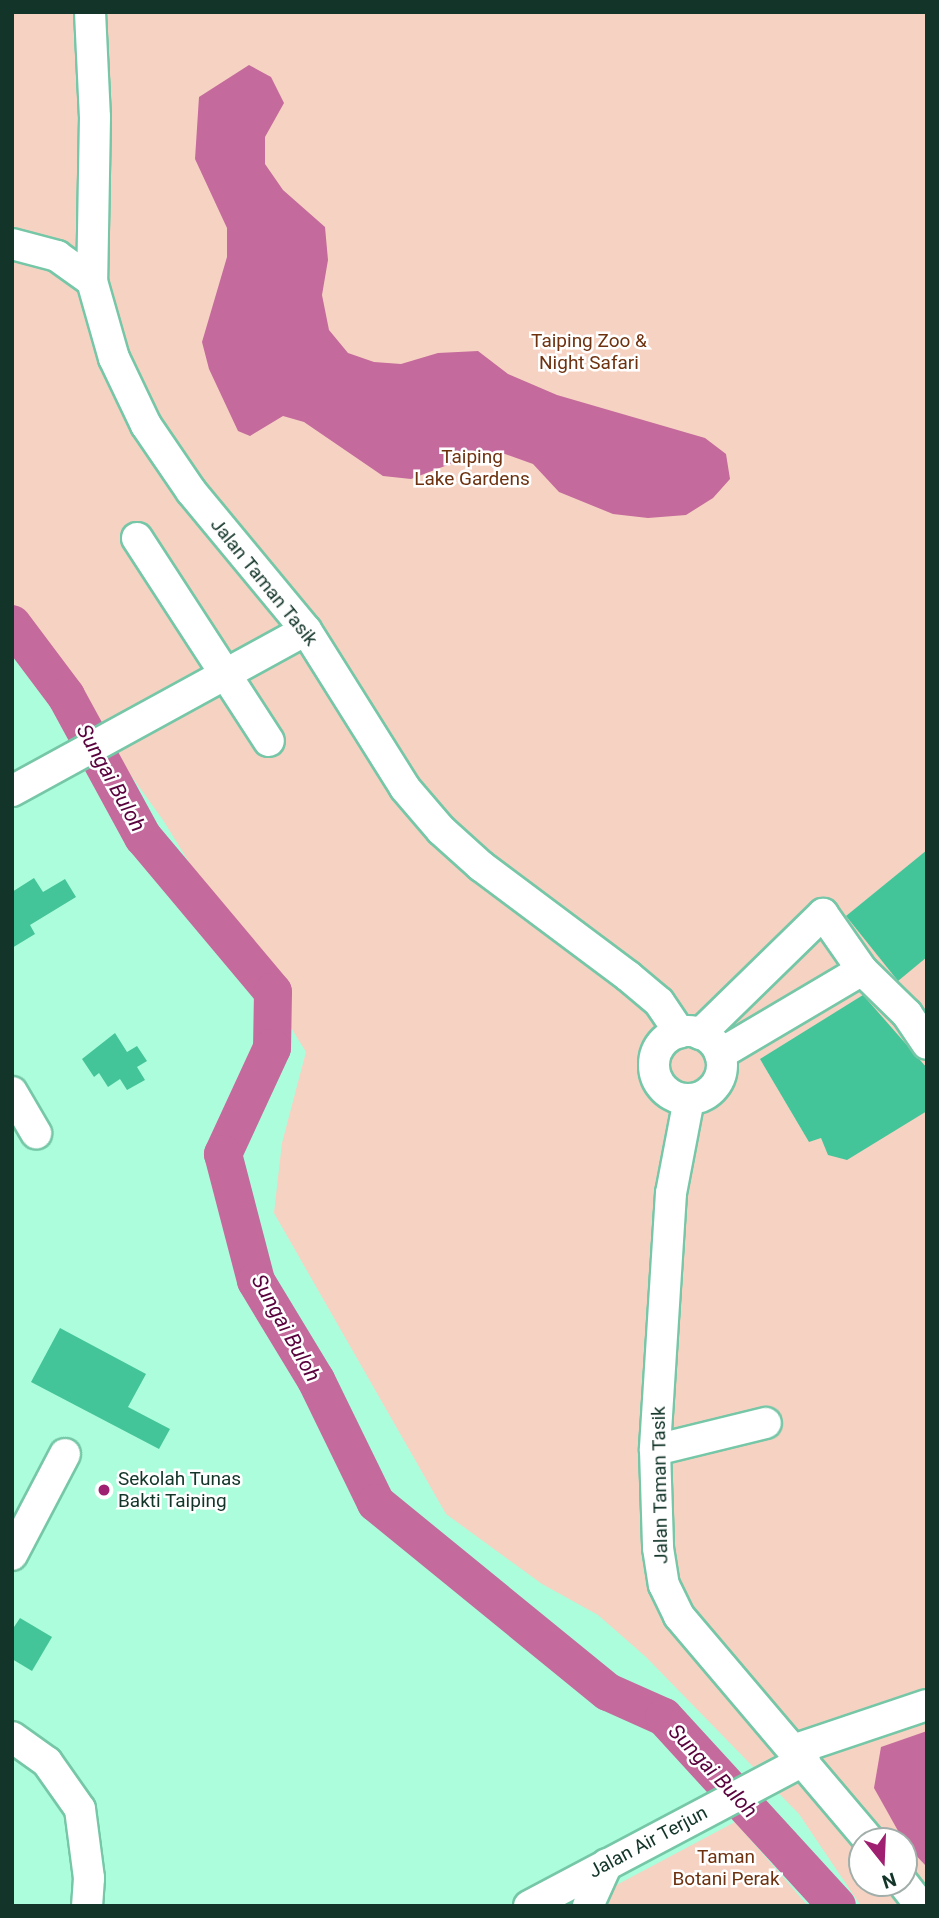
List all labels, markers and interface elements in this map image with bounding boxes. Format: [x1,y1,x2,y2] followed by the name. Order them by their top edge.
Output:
[531,330,647,374] park label: Taiping Zoo & Night Safari
[414,446,530,490] park label: Taiping Lake Gardens
[205,513,323,651] street label: Jalan Taman Tasik
[71,720,151,836] water label: Sungai Buloh
[246,1270,326,1386] water label: Sungai Buloh
[647,1406,673,1564] street label: Jalan Taman Tasik
[118,1468,242,1512] place label: Sekolah Tunas Bakti Taiping
[96,1482,112,1498] marker: Sekolah Tunas Bakti Taiping
[663,1719,763,1823] water label: Sungai Buloh
[585,1801,711,1883] street label: Jalan Air Terjun
[848,1827,918,1897] north arrow
[672,1846,780,1890] park label: Taman Botani Perak
[879,1868,899,1894] text: N

